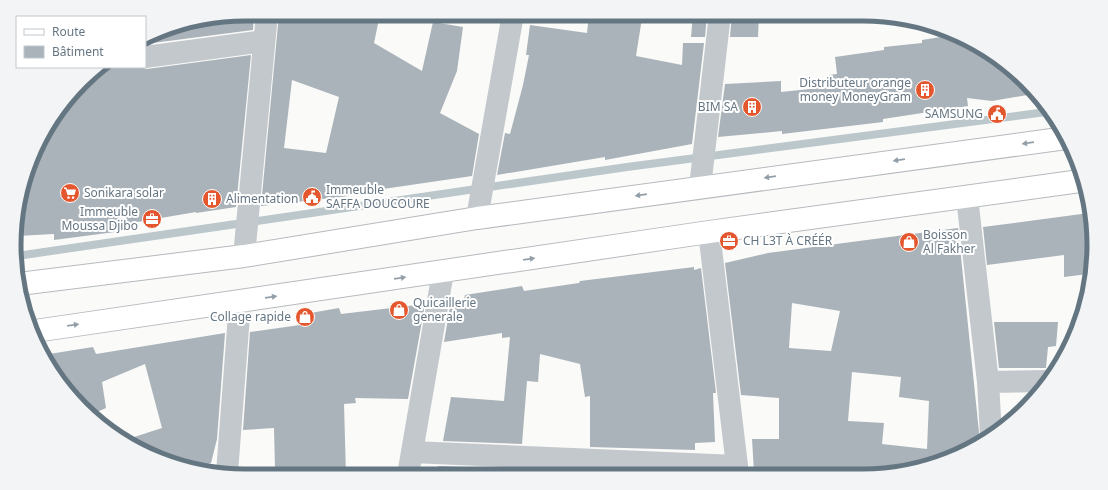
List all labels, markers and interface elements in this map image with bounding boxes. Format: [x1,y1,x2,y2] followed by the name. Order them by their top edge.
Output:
[16,16,146,68] legend
[52,23,85,40] text: Route
[52,43,104,60] text: Bâtiment
[799,74,911,105] place label: Distributeur orange money MoneyGram
[914,79,936,101] building icon: Distributeur orange money MoneyGram
[741,96,763,118] building icon: BIM SA
[698,98,738,115] place label: BIM SA
[986,103,1008,125] public building icon: SAMSUNG
[925,105,983,122] place label: SAMSUNG
[1022,140,1034,146] one-way arrow
[893,157,905,163] one-way arrow
[764,174,776,180] one-way arrow
[326,181,430,212] place label: Immeuble SAFFA DOUCOURE
[59,182,81,204] supermarket icon: Sonikara solar
[84,184,164,201] place label: Sonikara solar
[301,186,323,208] public building icon: Immeuble SAFFA DOUCOURE
[201,188,223,210] building icon: Alimentation
[226,190,298,207] place label: Alimentation
[635,192,647,198] one-way arrow
[61,203,138,234] place label: Immeuble Moussa Djibo
[141,208,163,230] office icon: Immeuble Moussa Djibo
[923,226,975,257] place label: Boisson Al Fakher
[718,230,740,252] office icon: CH L3T À CRÉÉR
[898,231,920,253] shop icon: Boisson Al Fakher
[743,232,833,249] place label: CH L3T À CRÉÉR
[523,256,535,262] one-way arrow
[394,275,406,281] one-way arrow
[265,294,277,300] one-way arrow
[413,294,476,325] place label: Quicaillerie generale
[388,299,410,321] shop icon: Quicaillerie generale
[294,306,316,328] shop icon: Collage rapide
[210,308,291,325] place label: Collage rapide
[67,322,80,328] one-way arrow

